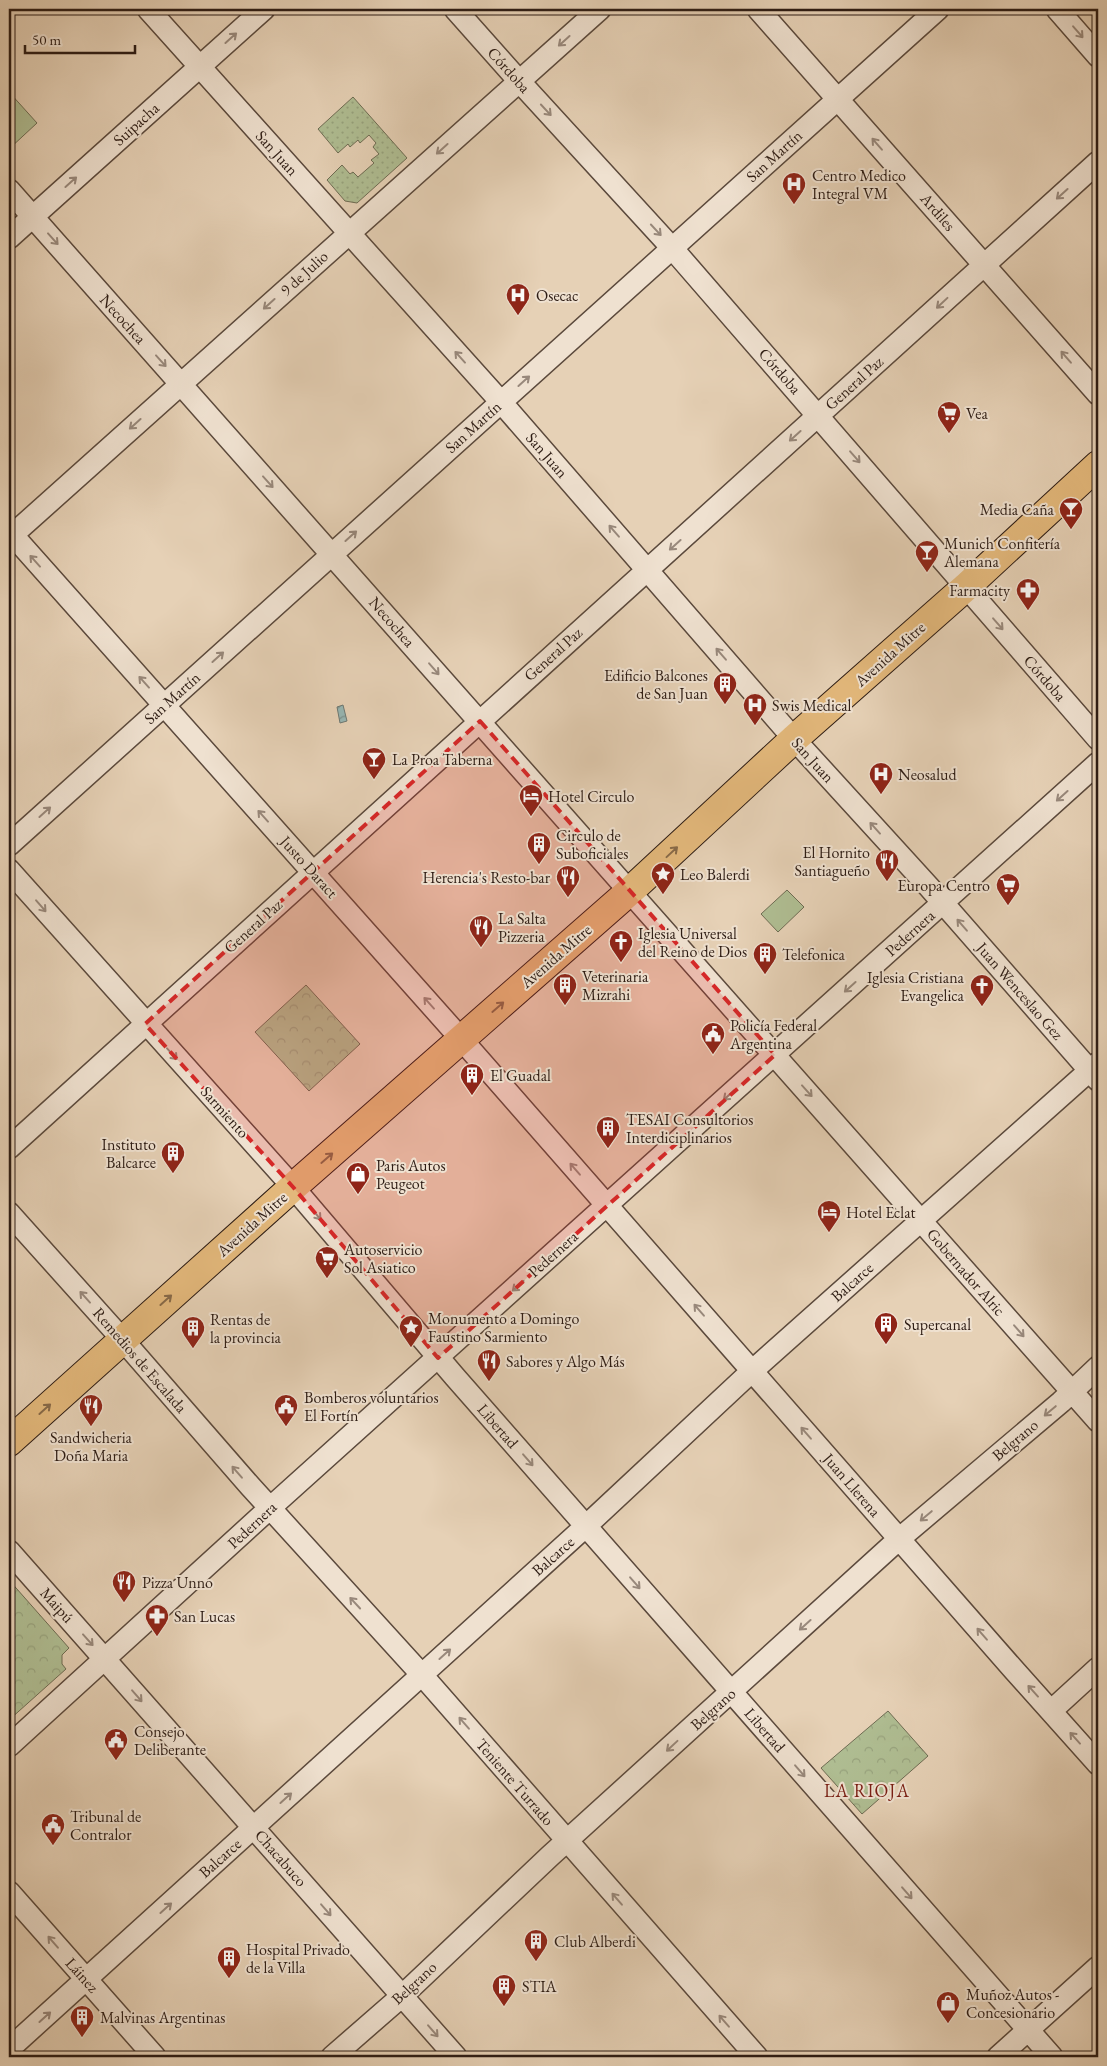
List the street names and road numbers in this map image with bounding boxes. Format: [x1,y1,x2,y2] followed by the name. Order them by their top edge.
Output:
[483,43,536,98] street label: Córdoba
[108,97,164,150] street label: Suipacha
[741,125,807,187] street label: San Martín
[251,126,303,181] street label: San Juan
[915,188,960,235] street label: Ardiles
[275,246,333,300] street label: 9 de Julio
[95,290,151,349] street label: Necochea
[754,343,806,399] street label: Córdoba
[820,351,888,415] street label: General Paz
[440,396,506,458] street label: San Martín
[521,428,573,483] street label: San Juan
[364,592,420,652] street label: Necochea
[850,617,930,692] street label: Avenida Mitre
[519,622,587,686] street label: General Paz
[1019,650,1071,706] street label: Córdoba
[139,667,205,729] street label: San Martín
[787,733,839,788] street label: San Juan
[274,830,343,903] street label: Justo Daract
[219,894,287,958] street label: General Paz
[881,905,940,961] street label: Pedernera
[515,919,596,993] street label: Avenida Mitre
[971,936,1068,1044] street label: Juan Wenceslao Gez
[196,1082,254,1143] street label: Sarmiento
[212,1187,292,1262] street label: Avenida Mitre
[922,1224,1010,1320] street label: Gobernador Alric
[524,1226,583,1282] street label: Pedernera
[826,1257,878,1307] street label: Balcarce
[88,1303,192,1418] street label: Remedios de Escalada
[473,1399,524,1453] street label: Libertad
[987,1414,1043,1466] street label: Belgrano
[817,1447,886,1522] street label: Juan Llerena
[223,1496,282,1553] street label: Pedernera
[527,1531,579,1581] street label: Balcarce
[35,1583,79,1628] street label: Maipú
[686,1683,740,1735] street label: Belgrano
[740,1703,791,1757] street label: Libertad
[471,1734,559,1830] street label: Teniente Turrado
[250,1825,312,1891] street label: Chacabuco
[194,1833,246,1883] street label: Balcarce
[61,1953,103,1997] street label: Láinez
[387,1957,441,2009] street label: Belgrano

